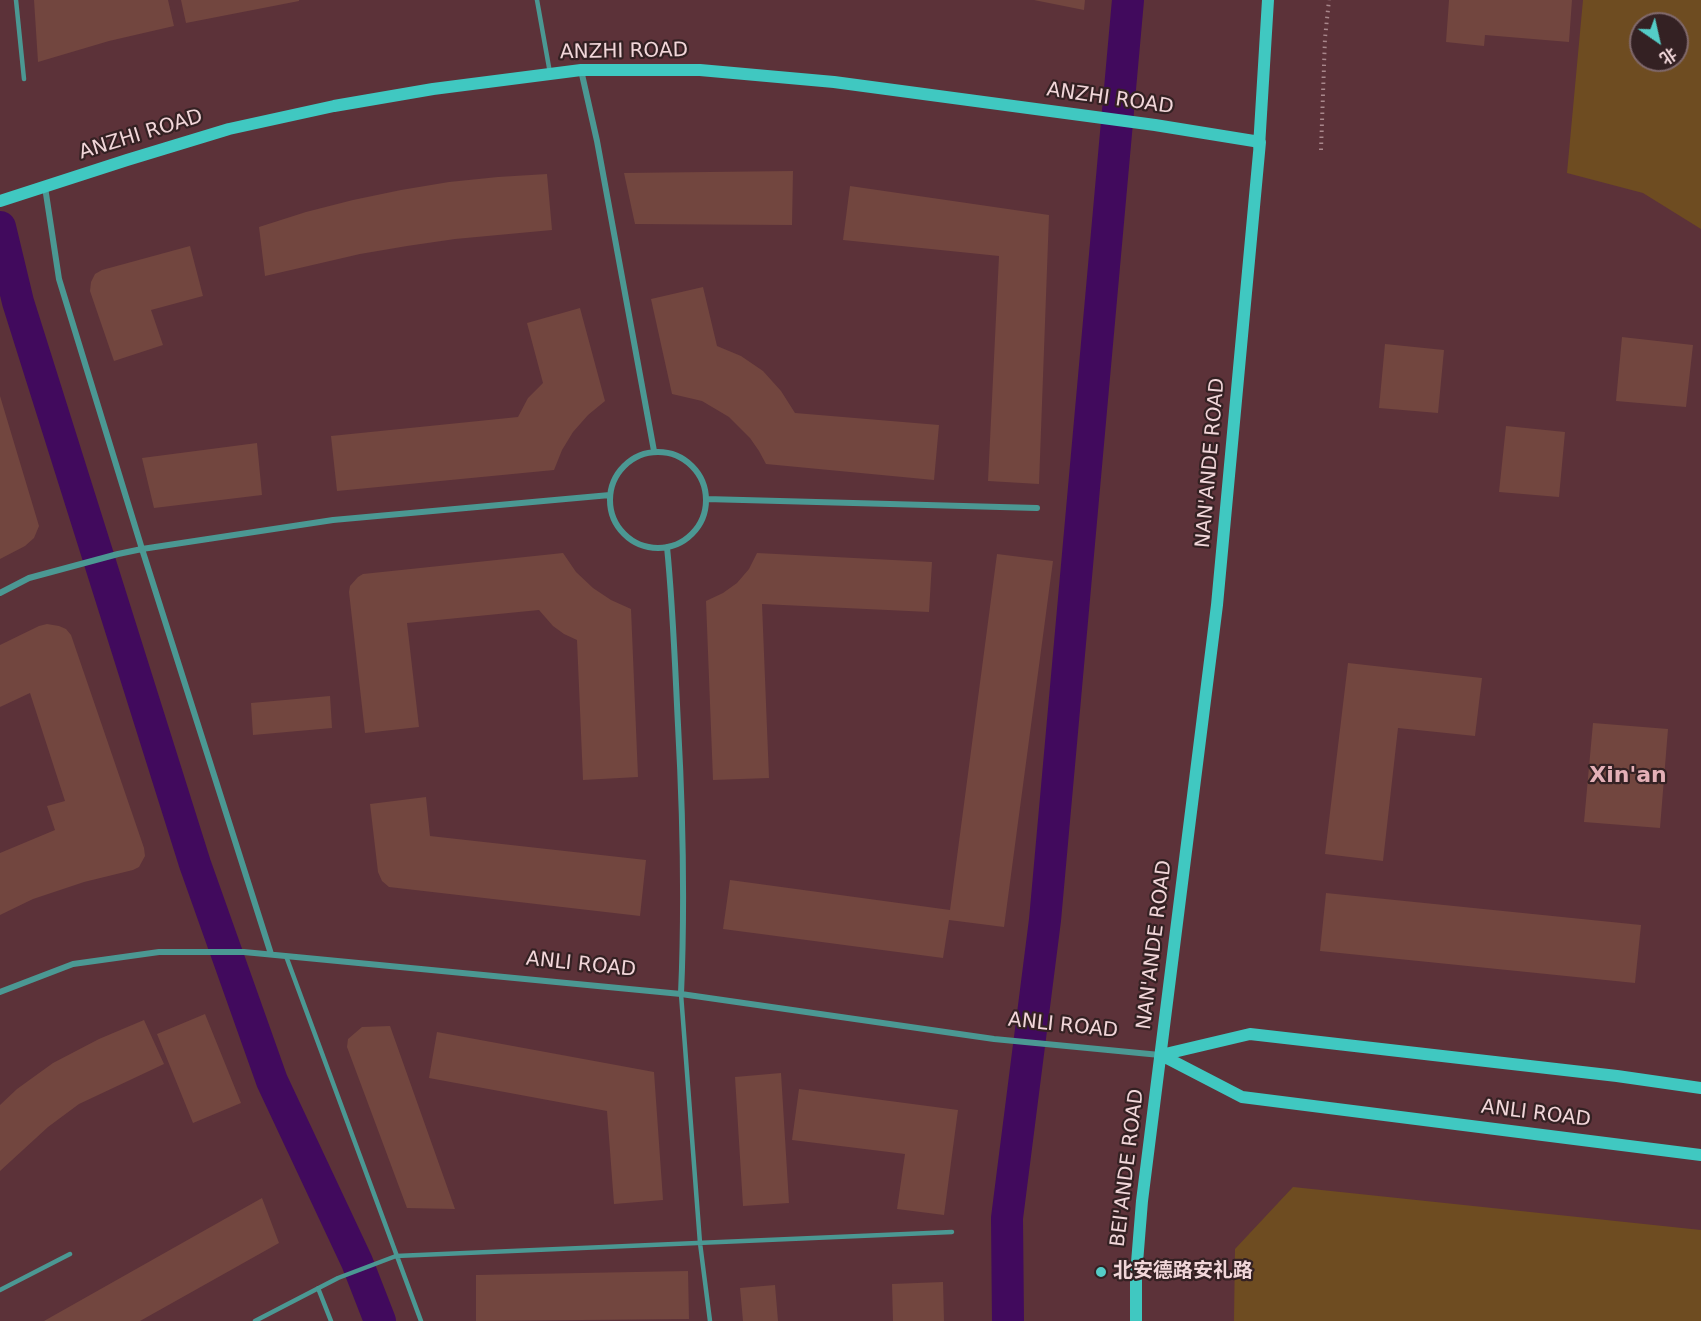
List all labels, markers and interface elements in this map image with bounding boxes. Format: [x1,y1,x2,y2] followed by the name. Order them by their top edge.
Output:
[1629,12,1689,72] north arrow
[560,39,688,65] street label: ANZHI ROAD
[1656,43,1680,68] text: 北
[1045,78,1175,120] street label: ANZHI ROAD
[76,105,206,165] street label: ANZHI ROAD
[1192,377,1230,549] street label: NAN'ANDE ROAD
[1589,763,1667,789] district label: Xin'an
[1133,859,1177,1031] street label: NAN'ANDE ROAD
[525,947,637,983] street label: ANLI ROAD
[1007,1008,1119,1044] street label: ANLI ROAD
[1106,1088,1150,1248] street label: BEI'ANDE ROAD
[1480,1095,1592,1133] street label: ANLI ROAD
[1113,1260,1253,1284] place label: 北安德路安礼路
[1094,1265,1108,1279] marker: 北安德路安礼路

